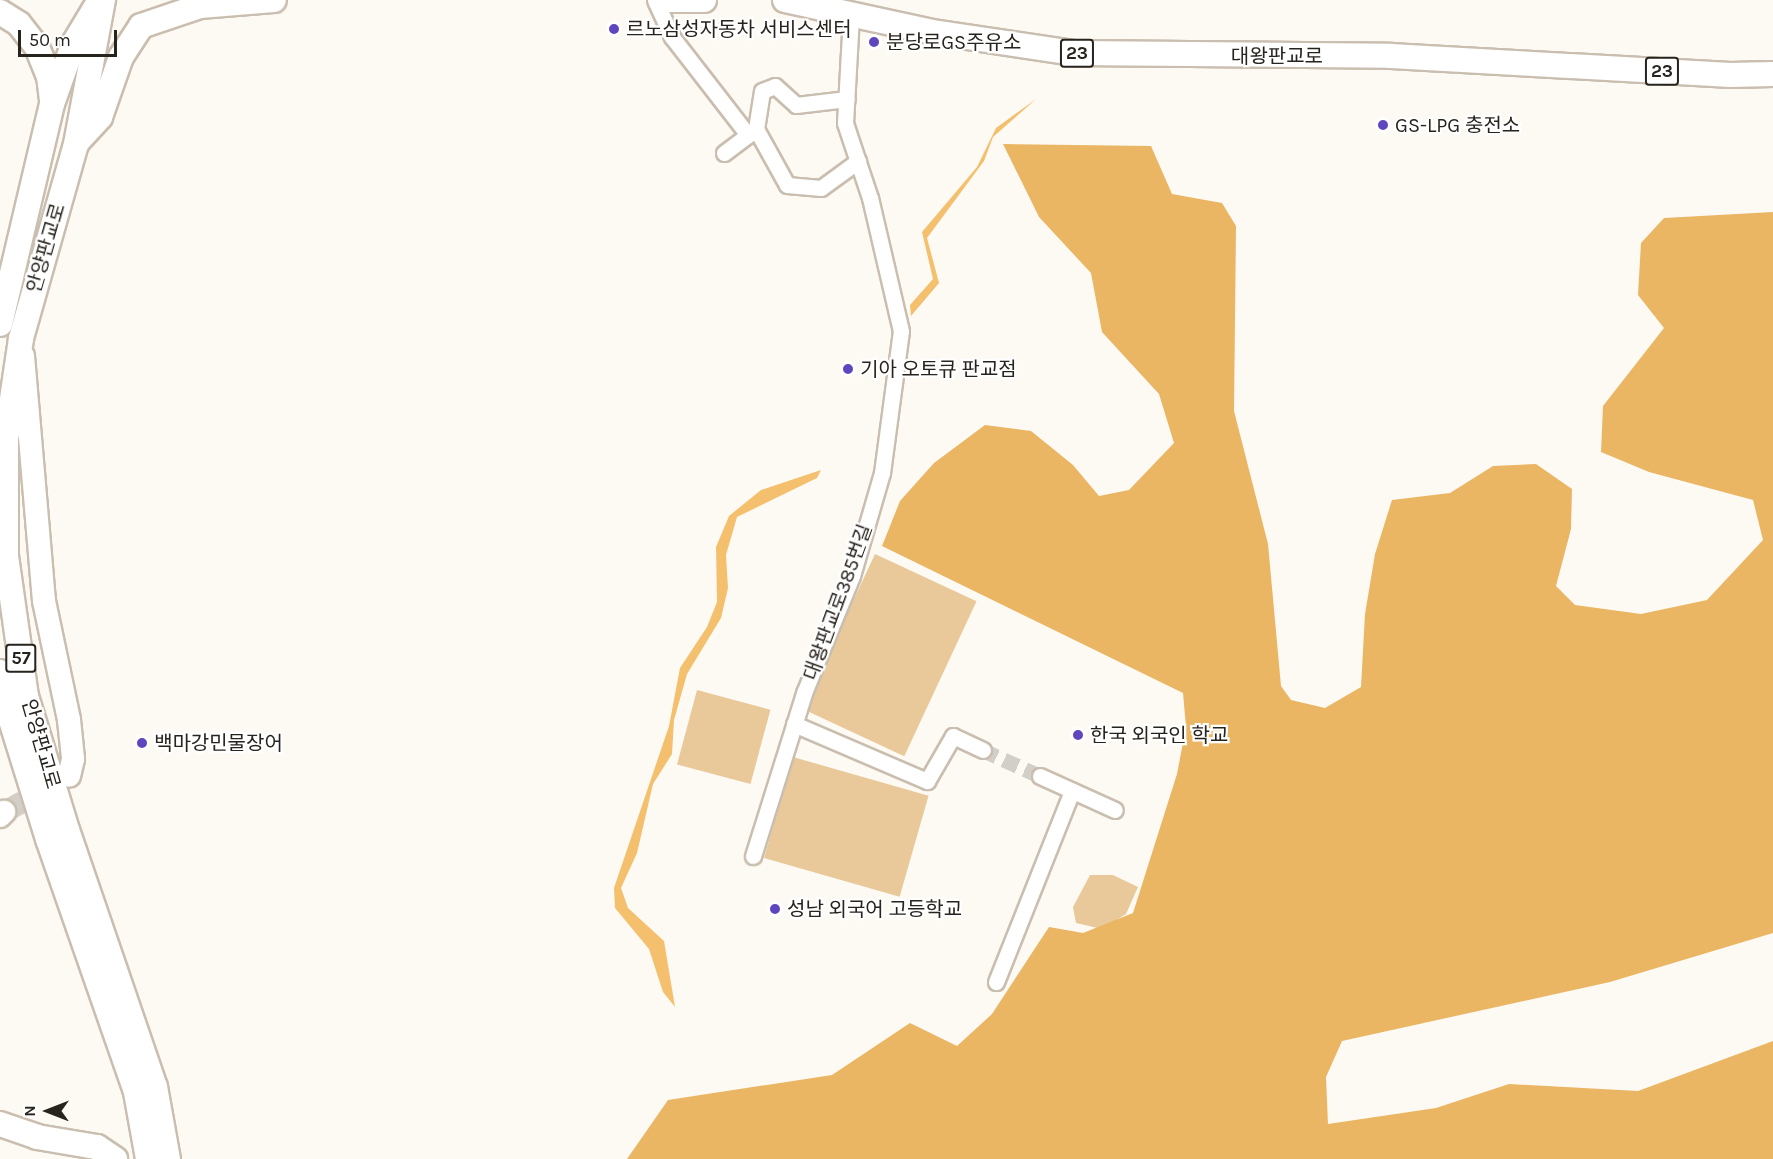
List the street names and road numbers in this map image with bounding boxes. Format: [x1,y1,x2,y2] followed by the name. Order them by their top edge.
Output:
[1059,38,1095,68] road number: 23
[1231,44,1323,68] street label: 대왕판교로
[1644,56,1680,86] road number: 23
[22,200,70,296] street label: 안양판교로
[799,521,877,683] street label: 대왕판교로385번길
[4,643,38,673] road number: 57
[17,696,65,792] street label: 안양판교로

